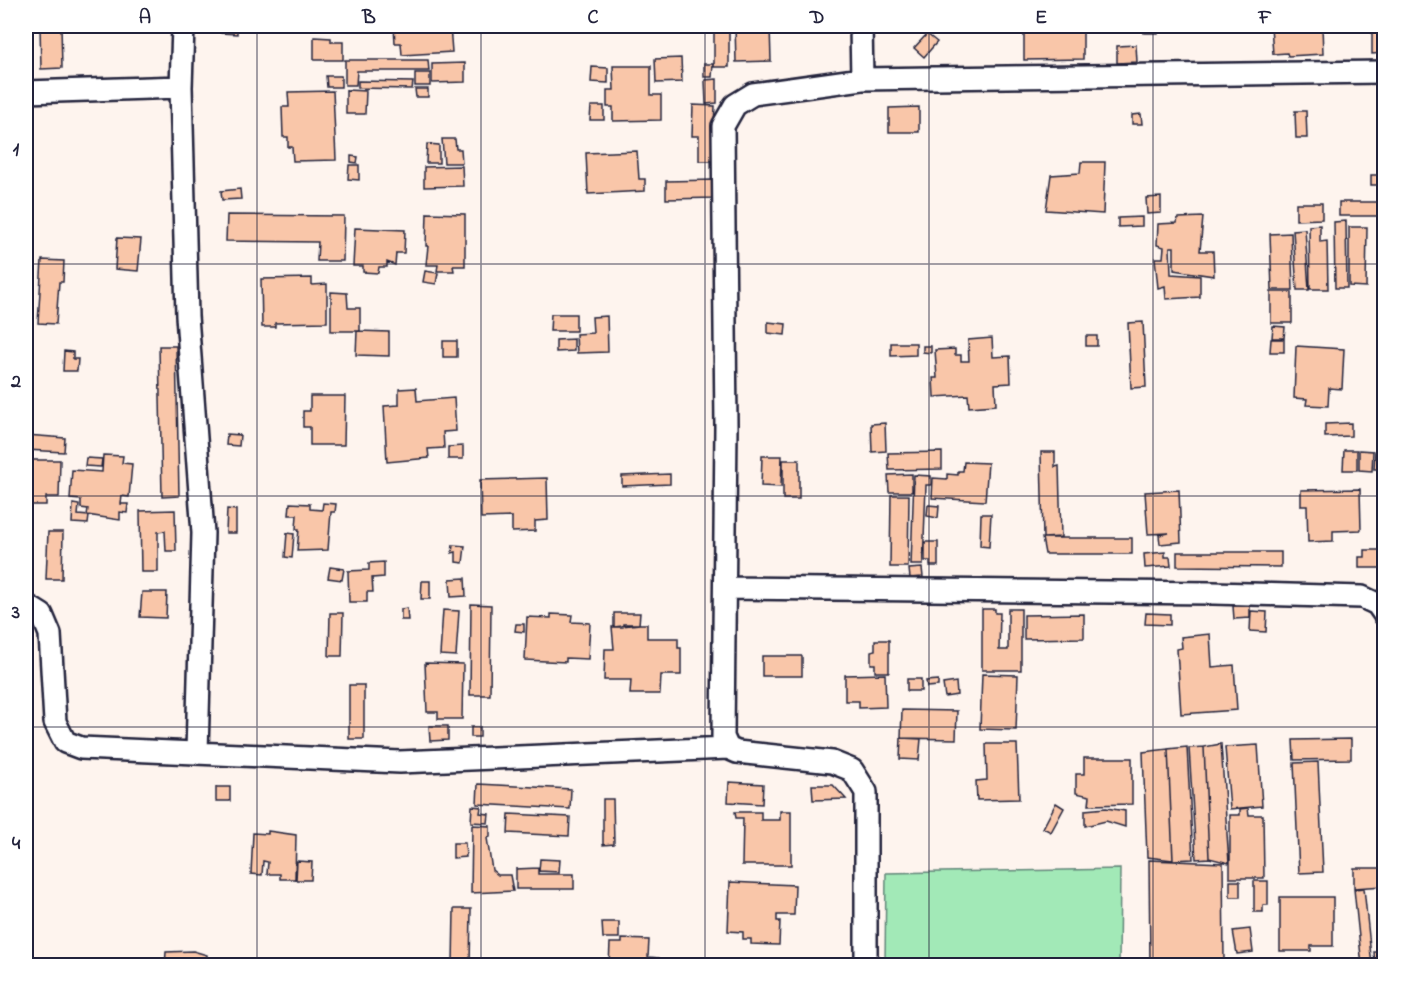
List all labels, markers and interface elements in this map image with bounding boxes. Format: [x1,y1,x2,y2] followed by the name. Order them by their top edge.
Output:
[139,4,151,33] text: A
[361,4,376,33] text: B
[588,4,599,33] text: C
[809,4,824,33] text: D
[1035,4,1047,33] text: E
[1258,4,1272,33] text: F
[13,136,20,165] text: 1
[10,368,21,397] text: 2
[11,599,20,628] text: 3
[12,830,21,859] text: 4

